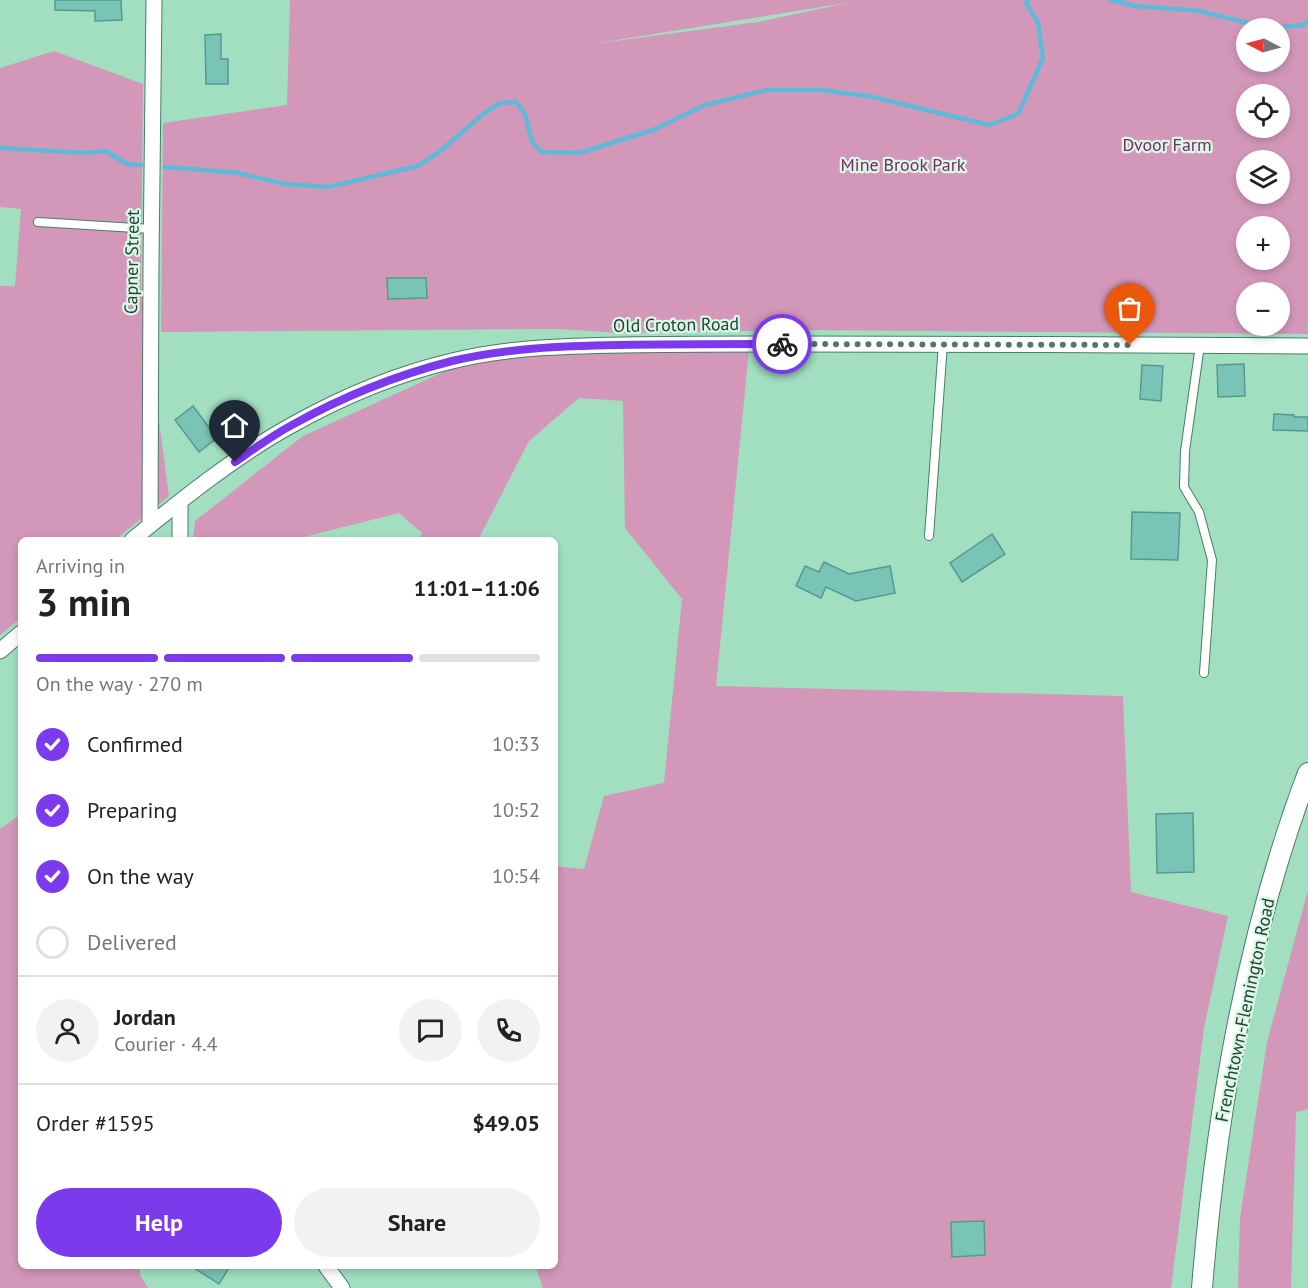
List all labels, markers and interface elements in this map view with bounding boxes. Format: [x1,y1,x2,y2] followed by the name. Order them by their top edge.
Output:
[1236,18,1290,72] north arrow
[1236,18,1290,336] map controls
[1236,84,1290,138] button: locate
[1122,133,1212,156] park label: Dvoor Farm
[1236,150,1290,204] button: layers
[841,153,966,176] park label: Mine Brook Park
[119,210,144,314] street label: Capner Street
[1236,216,1290,270] button: +
[1236,282,1290,336] button: −
[1104,283,1155,345] pin
[1113,292,1146,325] icon: bag
[613,312,739,337] street label: Old Croton Road
[752,314,812,374] courier
[766,328,799,361] icon: bike
[209,400,260,462] pin
[218,409,251,442] icon: home
[36,553,125,579] text: Arriving in
[414,574,540,602] text: 11:01–11:06
[36,576,131,627] text: 3 min
[36,671,203,697] text: On the way · 270 m
[36,728,69,761] icon: check
[87,730,183,758] text: Confirmed
[492,731,540,757] text: 10:33
[36,794,69,827] icon: check
[87,796,177,824] text: Preparing
[492,797,540,823] text: 10:52
[36,860,69,893] icon: check
[87,862,194,890] text: On the way
[492,863,540,889] text: 10:54
[1210,896,1279,1124] street label: Frenchtown-Flemington Road
[87,928,177,956] text: Delivered
[36,999,99,1062] button: person
[399,999,462,1062] button: chat
[477,999,540,1062] button: phone
[114,1003,176,1031] text: Jordan
[114,1031,217,1057] text: Courier · 4.4
[36,1109,155,1137] text: Order #1595
[472,1109,540,1137] text: $49.05
[36,1188,282,1257] button: Help
[294,1188,540,1257] button: Share

